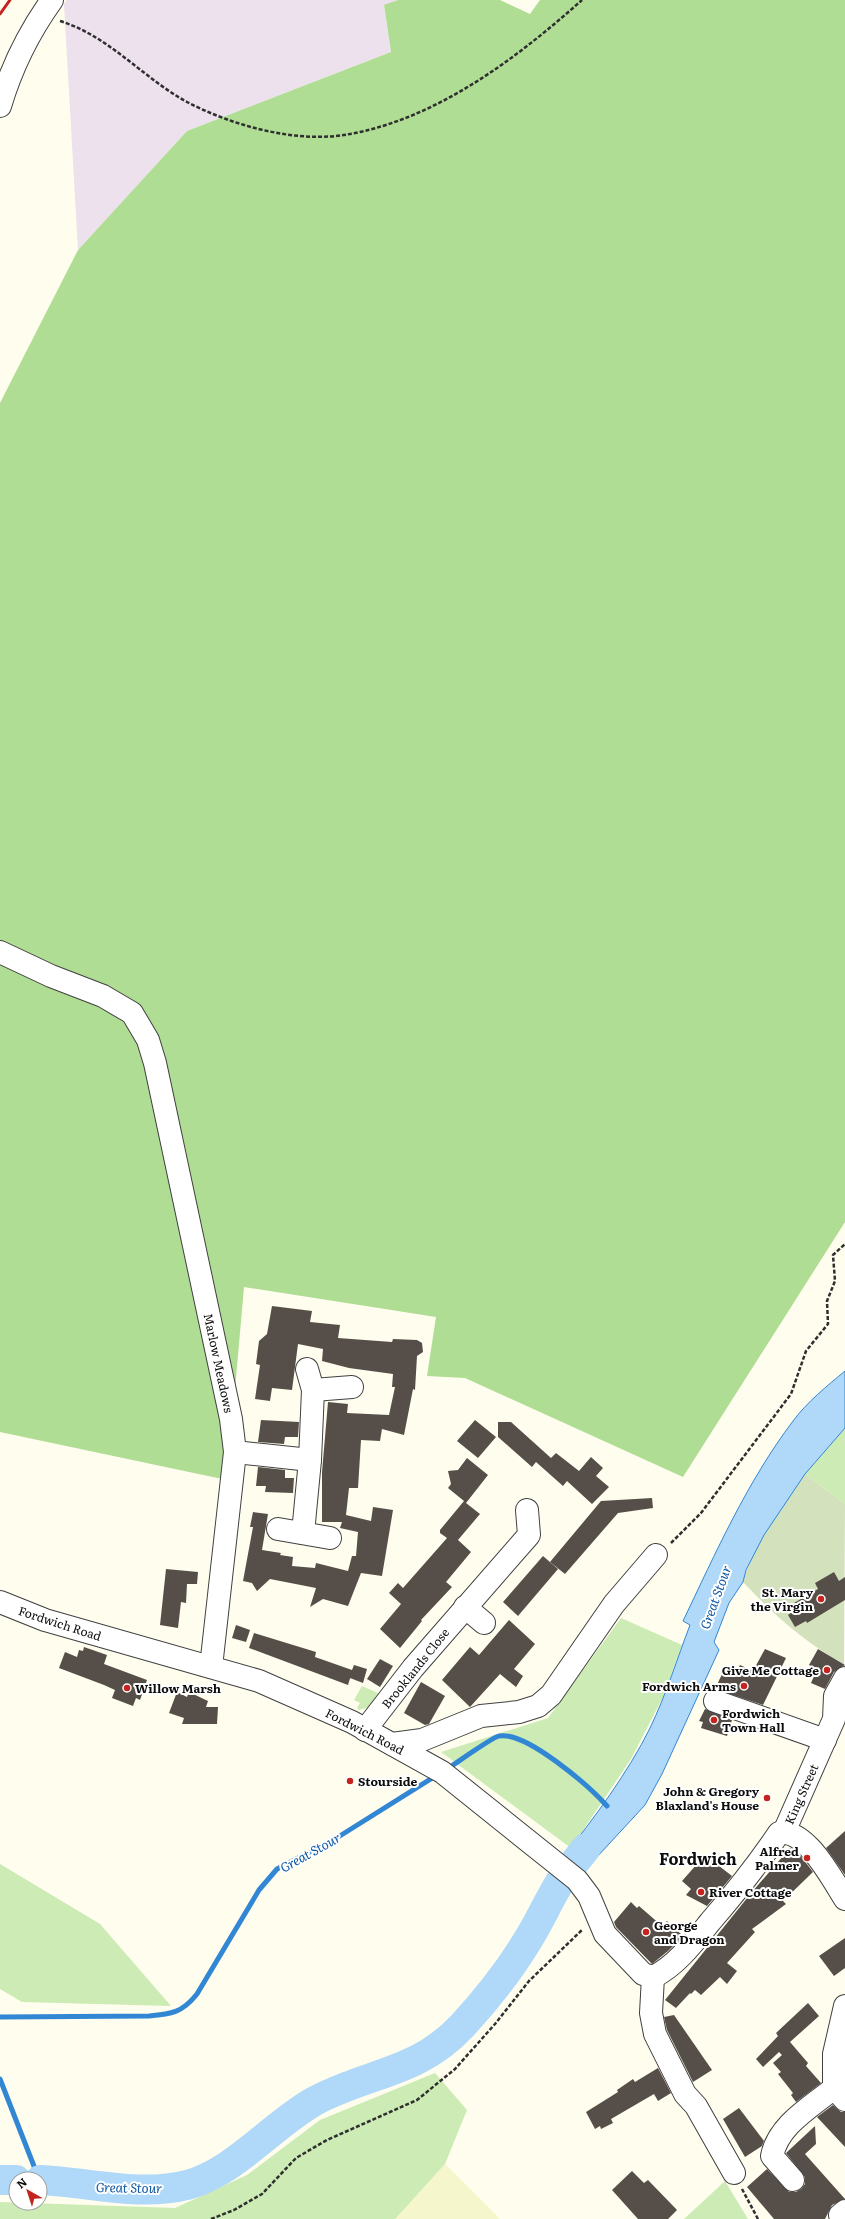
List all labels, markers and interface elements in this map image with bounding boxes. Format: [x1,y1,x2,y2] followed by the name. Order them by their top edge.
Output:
[200,1312,238,1415] street label: Marlow Meadows
[695,1563,735,1631] water label: Great Stour
[750,1583,814,1615] place label: St. Mary the Virgin
[816,1594,826,1604] marker: St. Mary the Virgin
[16,1601,104,1645] street label: Fordwich Road
[377,1624,453,1712] street label: Brooklands Close
[722,1661,819,1679] place label: Give Me Cottage
[822,1665,832,1675] marker: Give Me Cottage
[642,1677,736,1695] place label: Fordwich Arms
[135,1679,221,1697] place label: Willow Marsh
[739,1681,749,1691] marker: Fordwich Arms
[122,1683,132,1693] marker: Willow Marsh
[323,1703,408,1759] street label: Fordwich Road
[722,1704,785,1736] place label: Fordwich Town Hall
[709,1715,719,1725] marker: Fordwich Town Hall
[780,1761,822,1827] street label: King Street
[358,1772,418,1790] place label: Stourside
[345,1776,355,1786] marker: Stourside
[656,1782,760,1814] place label: John & Gregory Blaxland's House
[762,1793,772,1803] marker: John & Gregory Blaxland's House
[276,1828,344,1876] water label: Great Stour
[755,1842,799,1874] place label: Alfred Palmer
[659,1846,737,1870] district label: Fordwich
[802,1853,812,1863] marker: Alfred Palmer
[709,1883,792,1901] place label: River Cottage
[696,1887,706,1897] marker: River Cottage
[654,1916,725,1948] place label: George and Dragon
[641,1927,651,1937] marker: George and Dragon
[8,2171,48,2211] north arrow
[12,2173,30,2192] text: N
[96,2177,162,2197] water label: Great Stour

